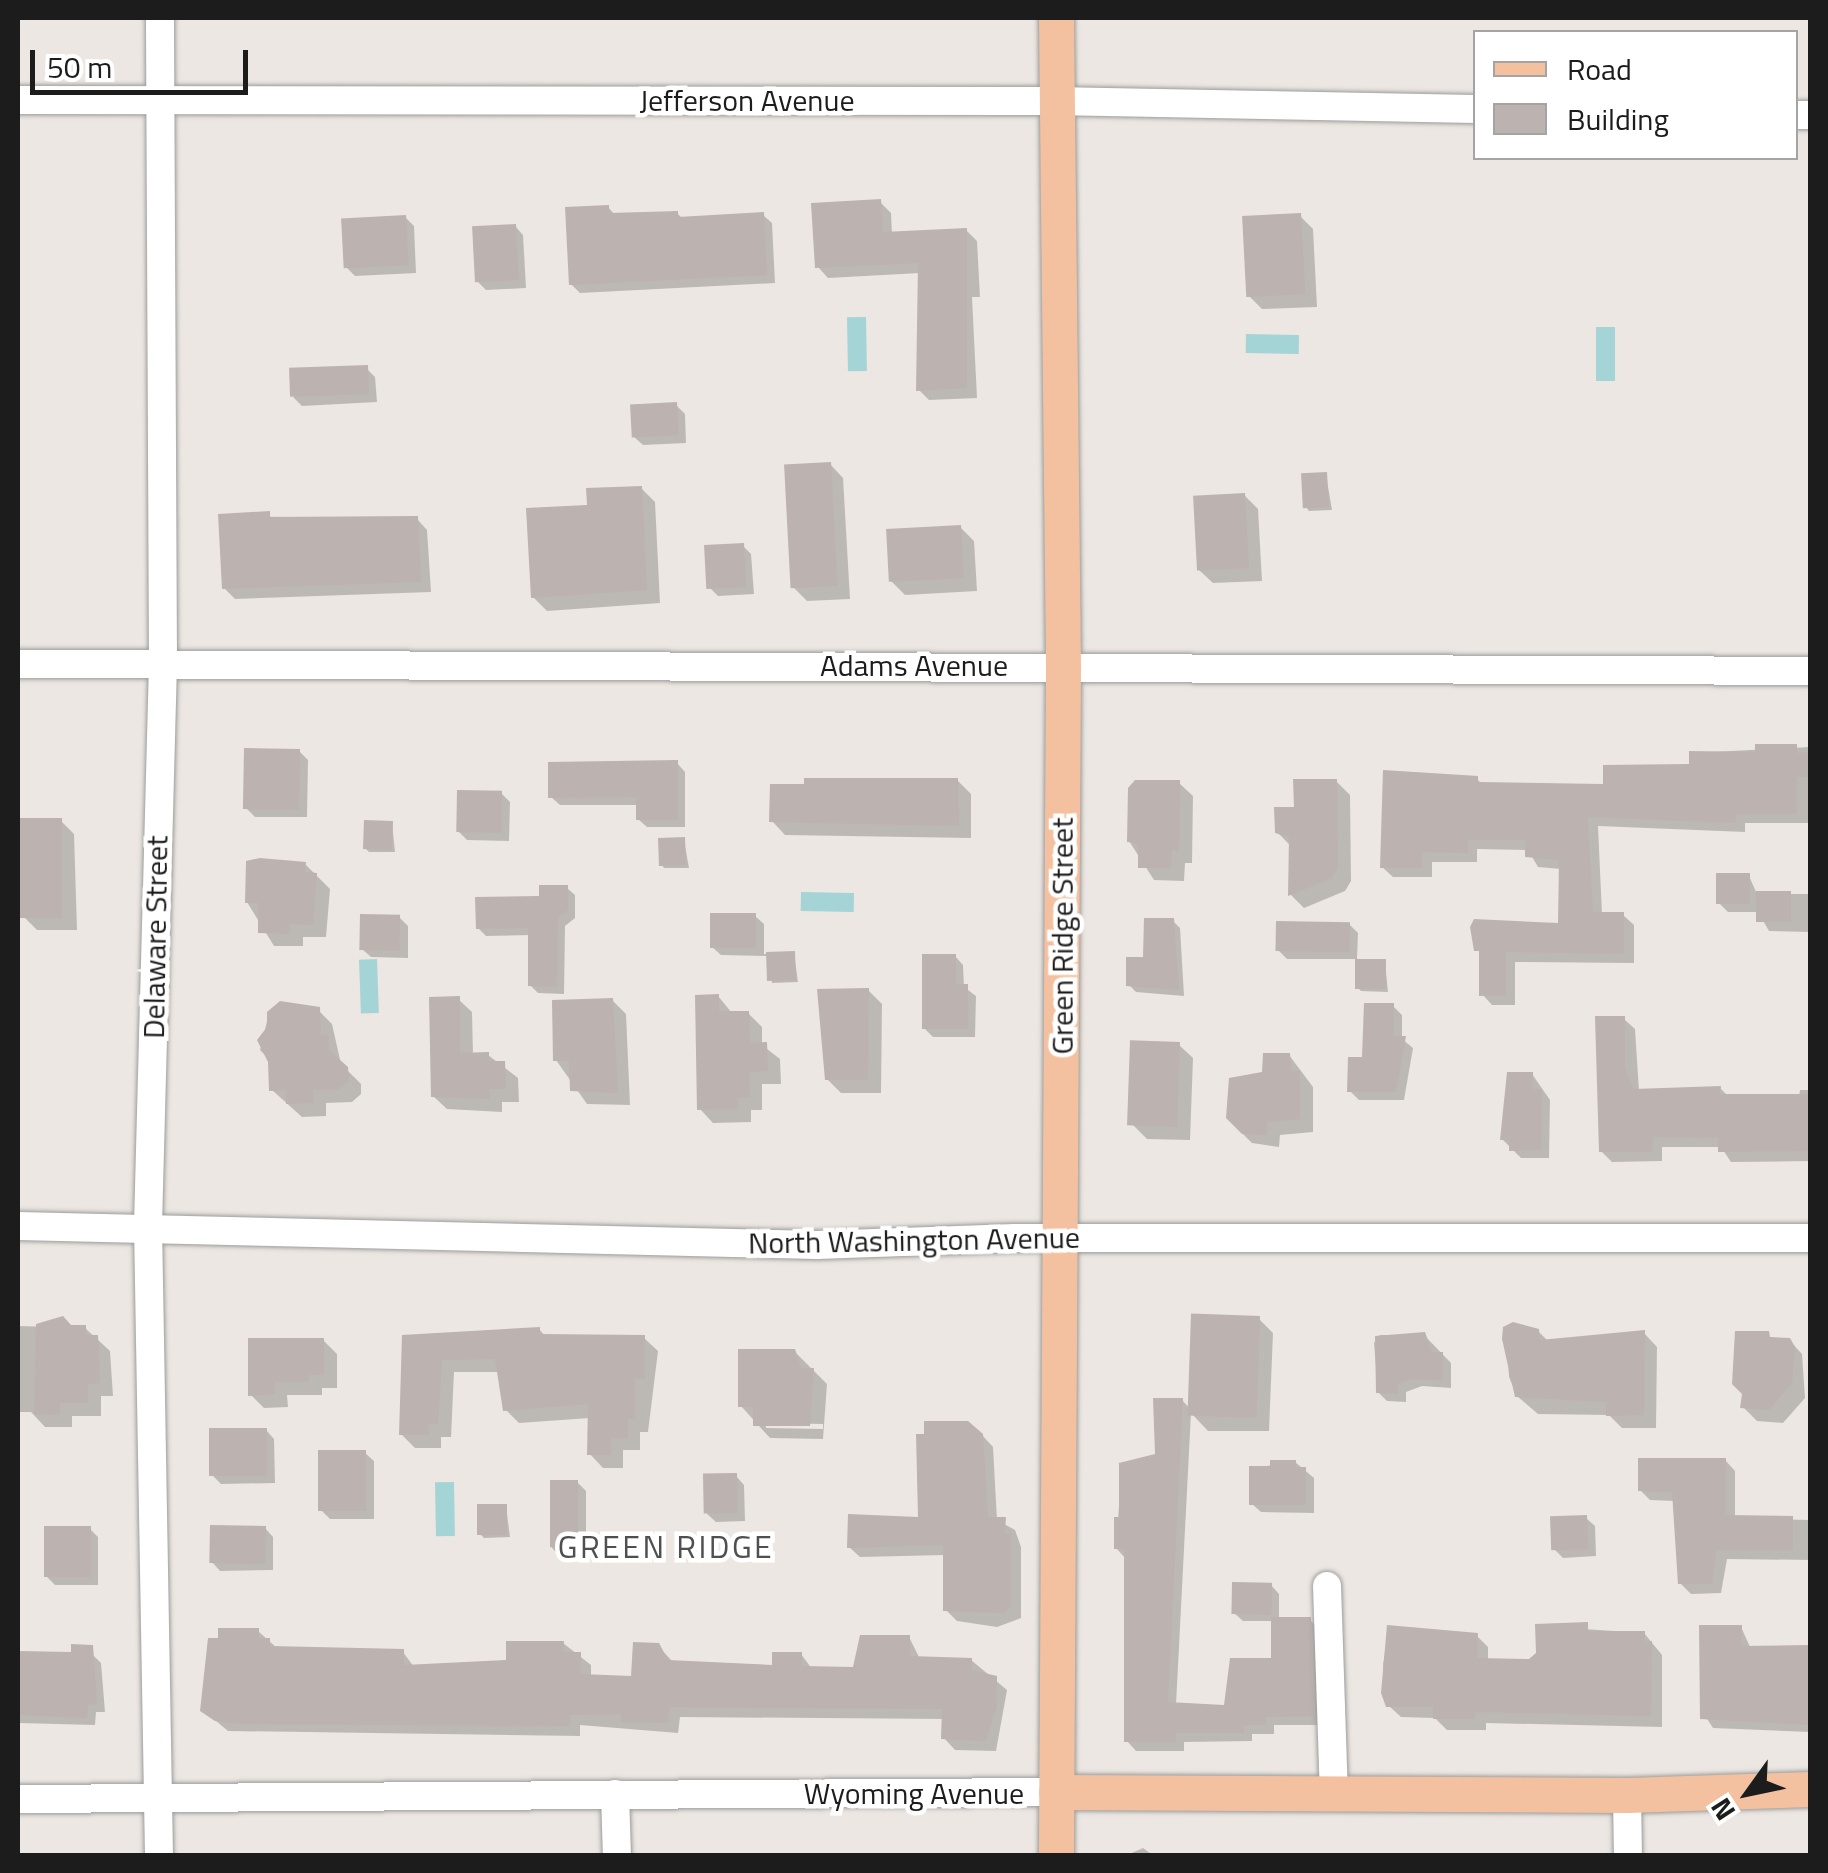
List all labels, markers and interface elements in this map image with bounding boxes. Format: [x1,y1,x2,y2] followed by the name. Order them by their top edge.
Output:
[35,30,252,92] scale bar
[1473,30,1798,160] legend
[47,44,112,90] text: 50 m
[1567,46,1632,92] text: Road
[639,82,855,118] street label: Jefferson Avenue
[1567,96,1669,142] text: Building
[820,647,1008,683] street label: Adams Avenue
[1044,818,1080,1054] street label: Green Ridge Street
[135,835,175,1039] street label: Delaware Street
[748,1219,1080,1261] street label: North Washington Avenue
[558,1527,774,1565] district label: GREEN RIDGE
[1698,1743,1798,1843] north arrow
[804,1775,1024,1811] street label: Wyoming Avenue
[1699,1790,1746,1829] text: N

